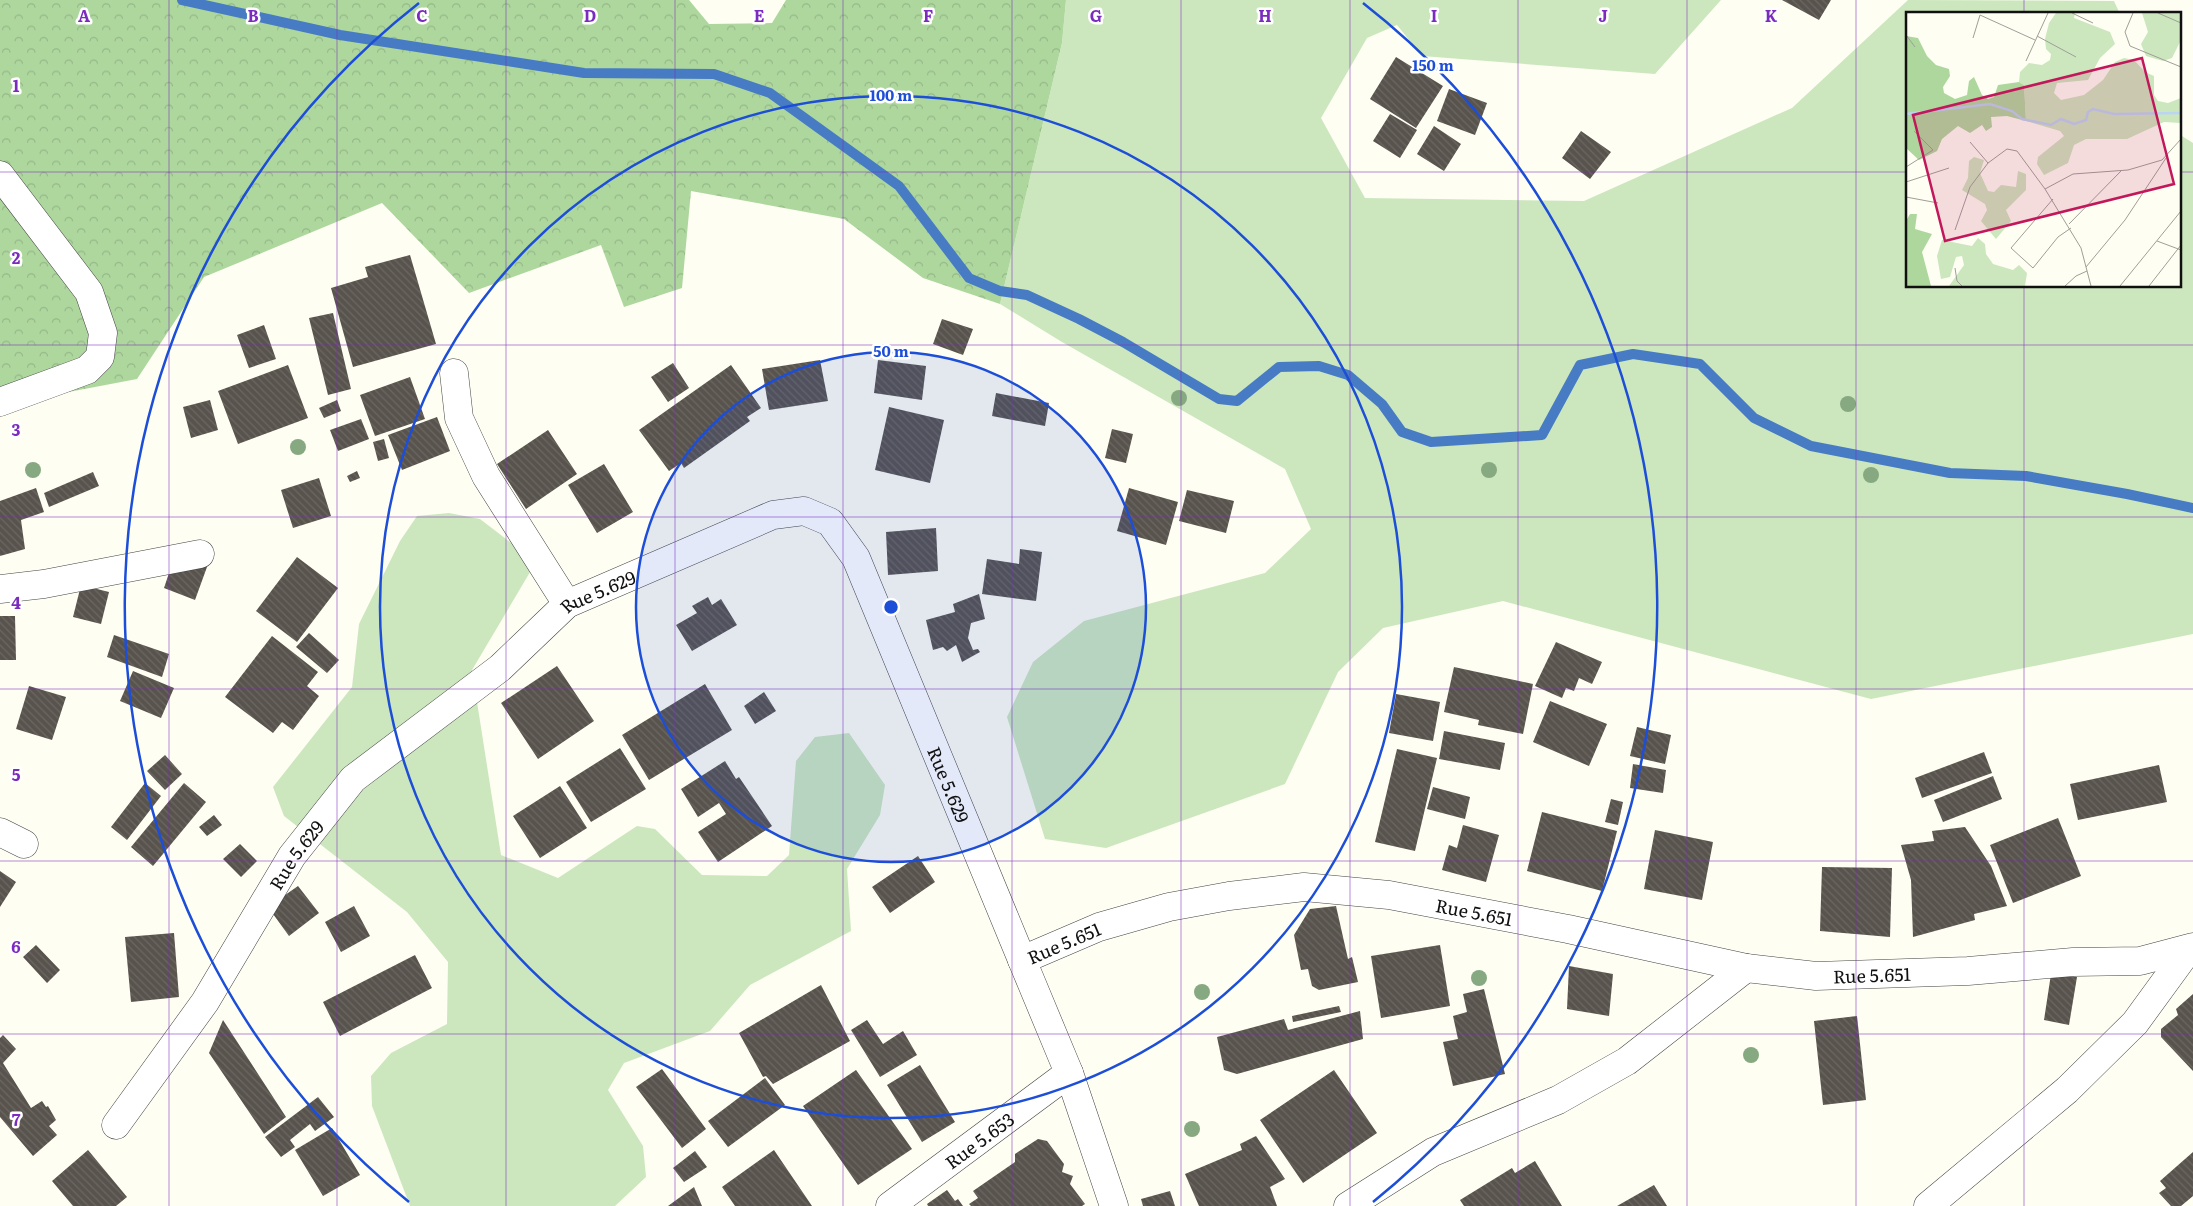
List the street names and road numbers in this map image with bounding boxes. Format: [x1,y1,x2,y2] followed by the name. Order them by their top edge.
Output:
[553,563,639,619] street label: Rue 5.629
[922,742,977,826] street label: Rue 5.629
[262,814,329,895] street label: Rue 5.629
[1433,891,1515,932] street label: Rue 5.651
[1022,914,1105,970] street label: Rue 5.651
[1832,959,1911,989] street label: Rue 5.651
[939,1105,1019,1175] street label: Rue 5.653

